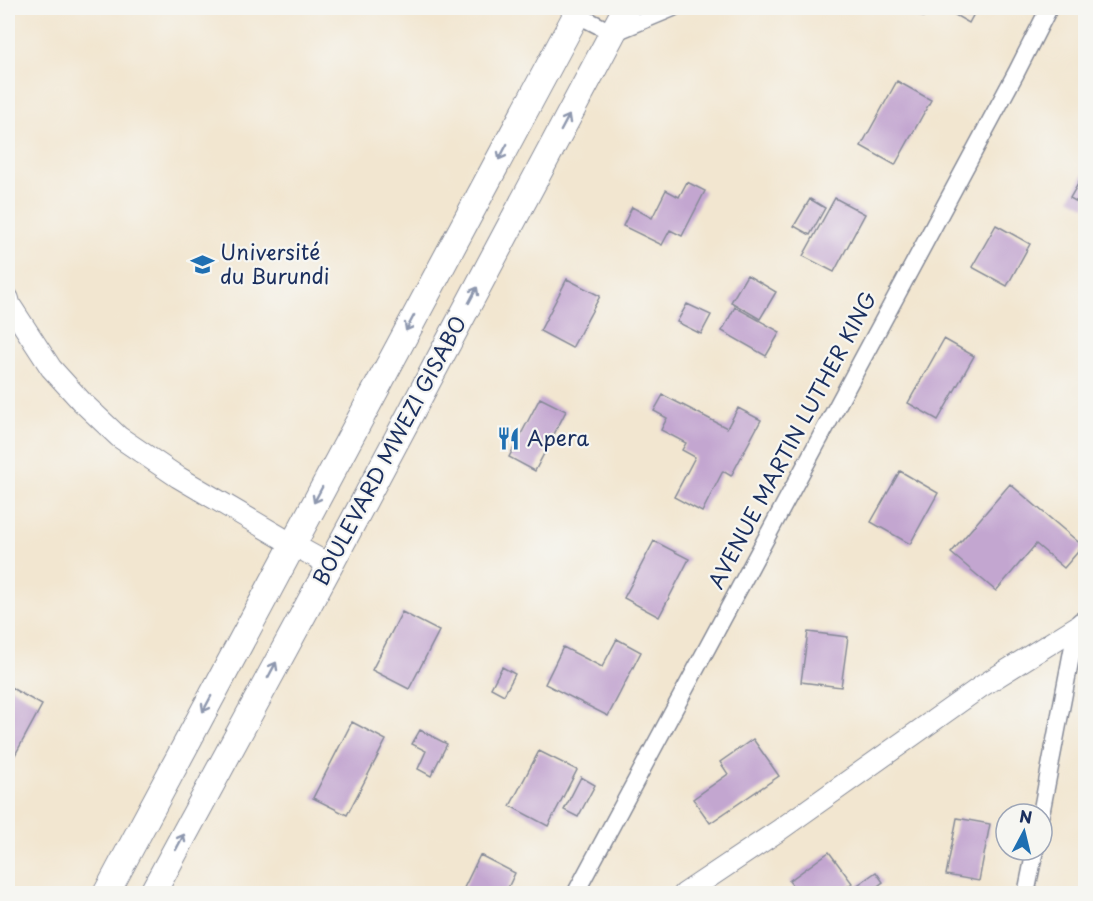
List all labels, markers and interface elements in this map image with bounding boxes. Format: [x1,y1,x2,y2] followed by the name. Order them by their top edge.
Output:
[560,114,571,132] one-way arrow
[497,142,508,160] one-way arrow
[220,235,330,291] place label: Université du Burundi
[189,252,215,278] school or university icon: Université du Burundi
[699,284,884,594] street label: AVENUE MARTIN LUTHER KING
[467,287,479,304] one-way arrow
[303,310,473,591] street label: BOULEVARD MWEZI GISABO
[404,314,416,332] one-way arrow
[527,421,589,453] place label: Apera
[496,426,522,452] restaurant icon: Apera
[312,486,323,504] one-way arrow
[267,662,278,680] one-way arrow
[201,695,212,713] one-way arrow
[994,802,1054,862] north arrow
[1018,803,1034,829] text: N
[174,834,186,851] one-way arrow

